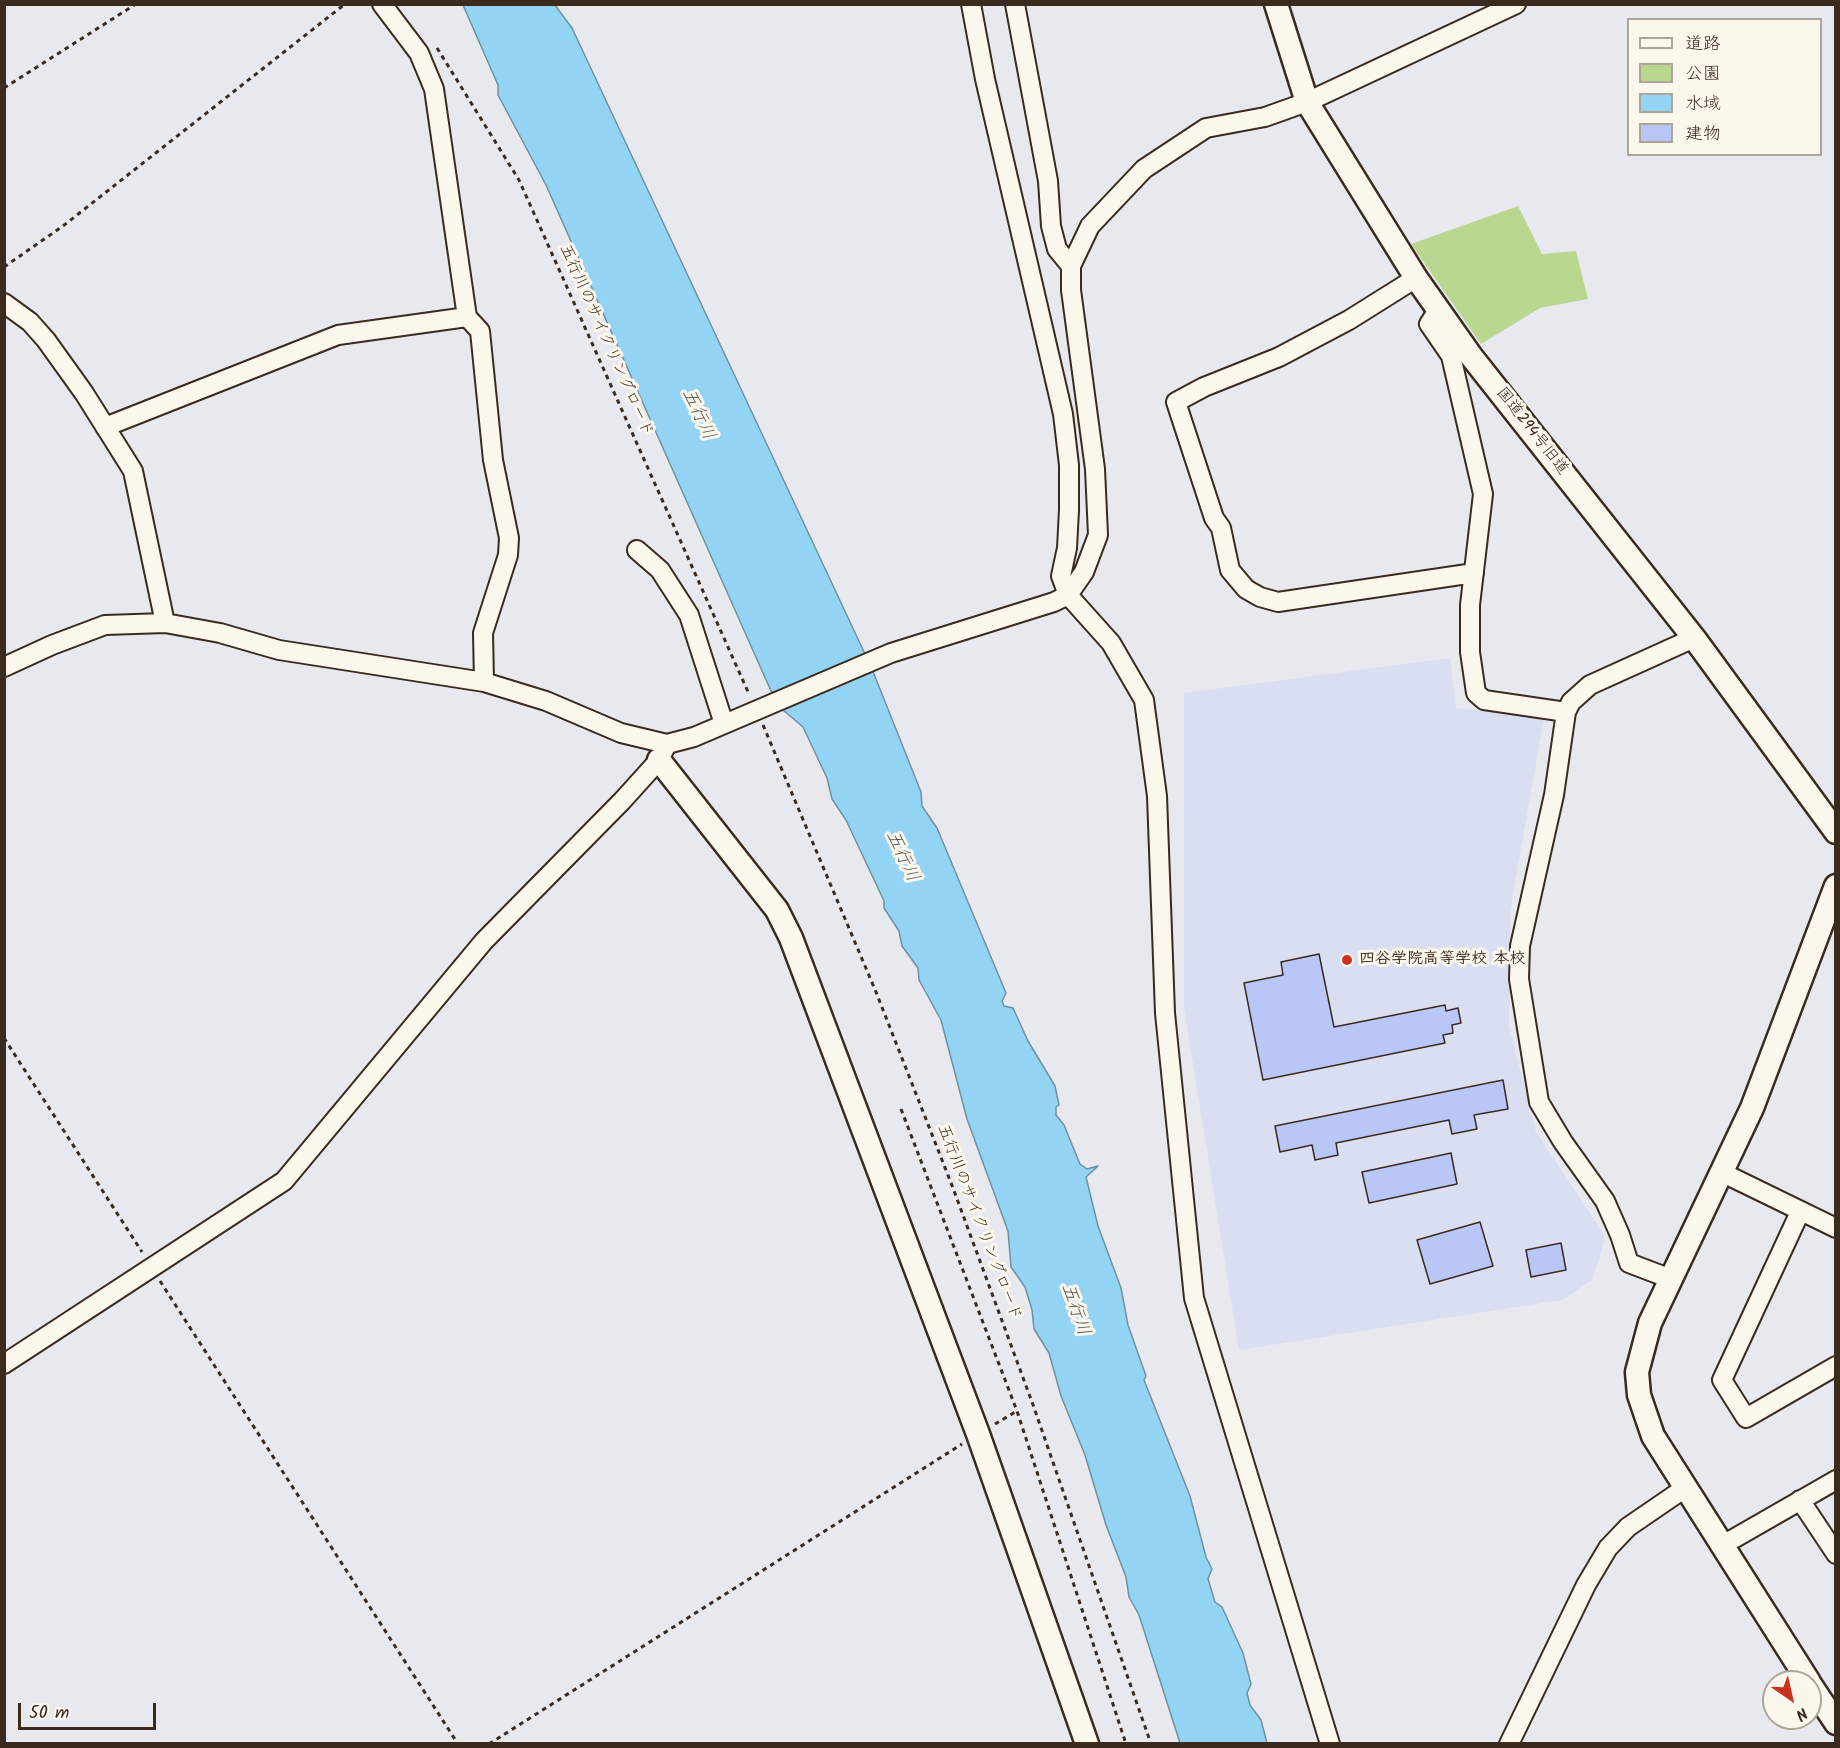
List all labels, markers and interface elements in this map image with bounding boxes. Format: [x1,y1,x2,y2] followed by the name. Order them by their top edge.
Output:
[1627,18,1822,156] legend
[1685,30,1721,59] text: 道路
[1685,60,1721,89] text: 公園
[1685,90,1721,119] text: 水域
[1685,120,1721,149] text: 建物
[554,242,656,440] street label: 五行川のサイクリングロード
[1491,384,1571,480] street label: 国道294号旧道
[676,386,718,444] water label: 五行川
[880,828,922,886] water label: 五行川
[1359,950,1525,970] place label: 四谷学院高等学校 本校
[1340,953,1354,967] marker: 四谷学院高等学校 本校
[932,1122,1024,1324] street label: 五行川のサイクリングロード
[1055,1281,1093,1339] water label: 五行川
[1762,1670,1822,1730] north arrow
[21,1691,159,1729] scale bar
[29,1699,69,1728] text: 50 m
[1790,1700,1812,1727] text: N

